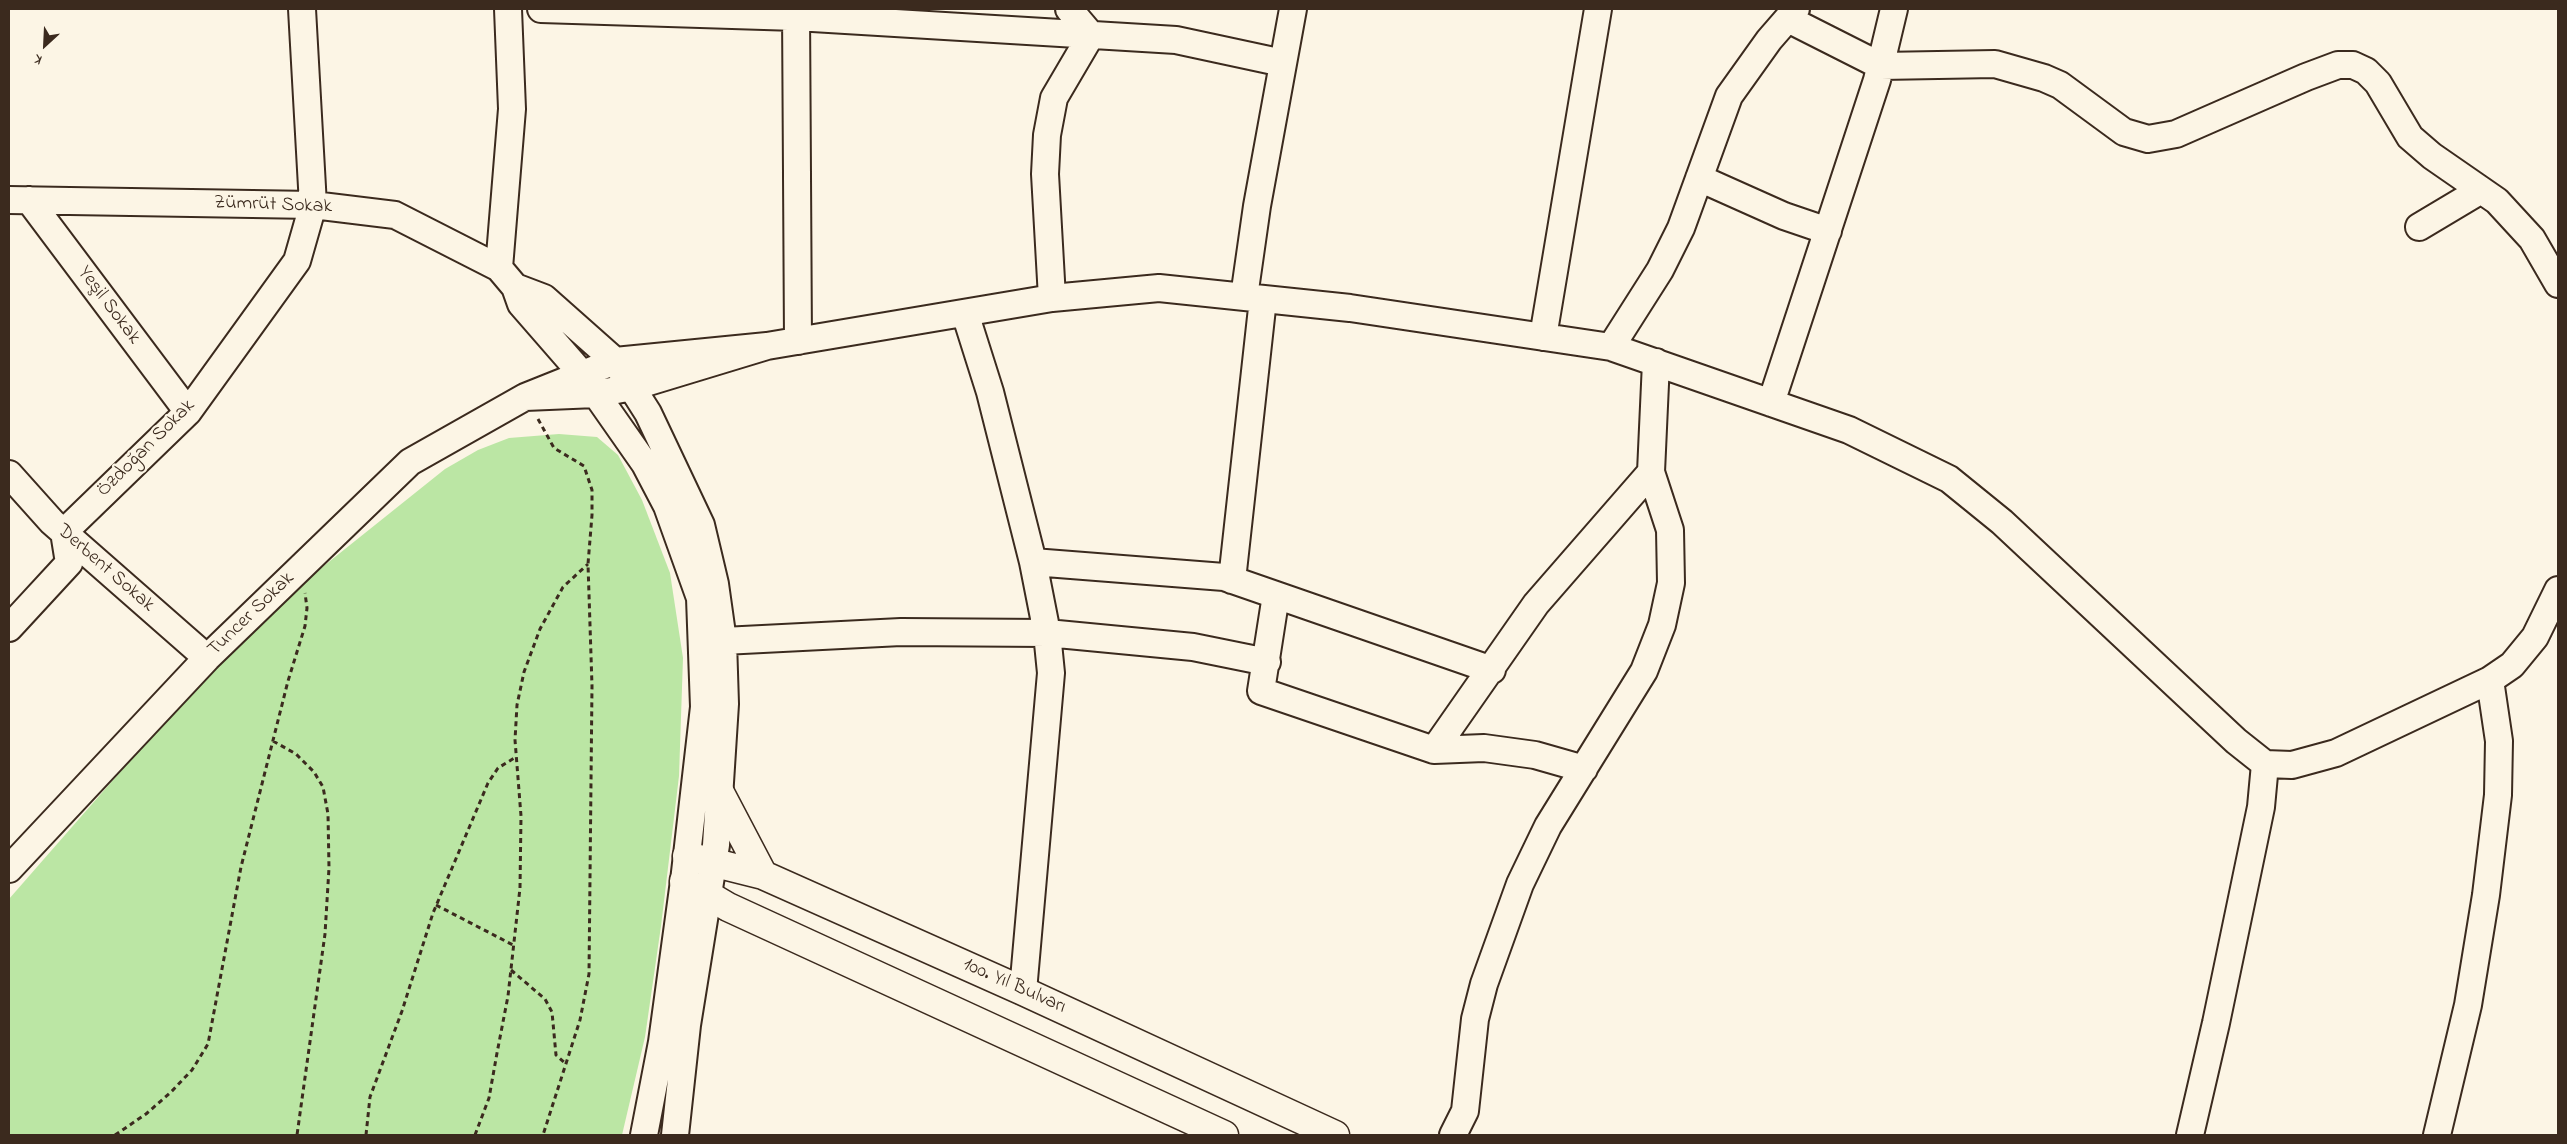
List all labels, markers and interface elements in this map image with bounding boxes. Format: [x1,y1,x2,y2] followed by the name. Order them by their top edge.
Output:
[20,20,70,70] north arrow
[31,48,46,70] text: K
[213,192,333,220] street label: Zümrüt Sokak
[71,262,145,350] street label: Yeşil Sokak
[93,395,201,503] street label: Özdoğan Sokak
[51,520,159,618] street label: Derbent Sokak
[204,568,300,662] street label: Tuncer Sokak
[959,954,1069,1020] street label: 100. Yıl Bulvarı

